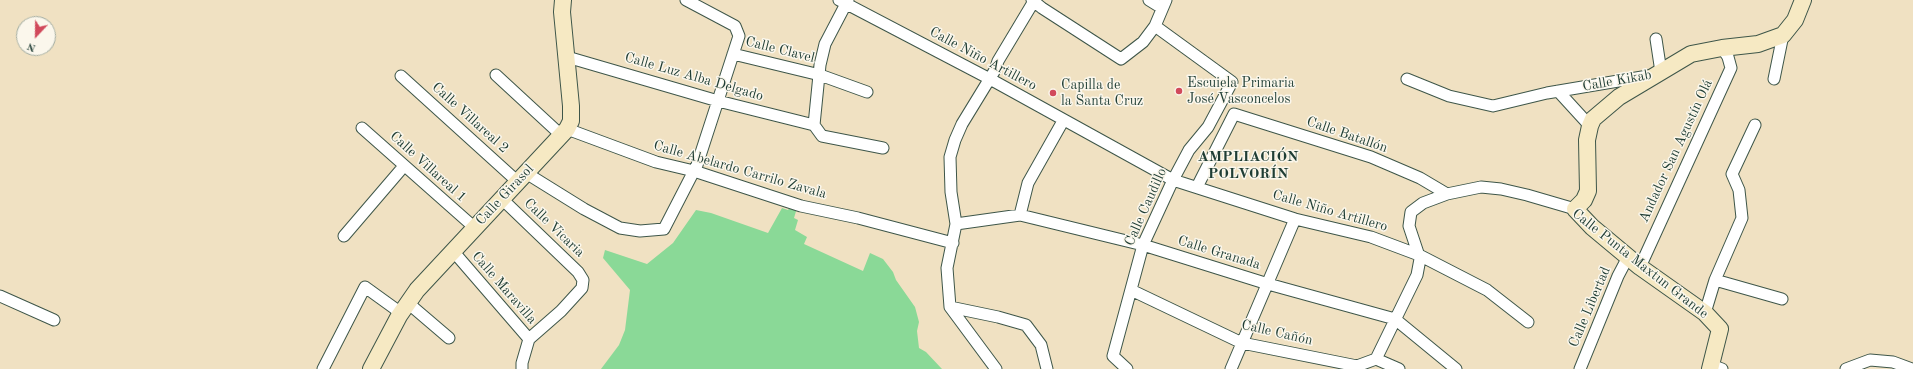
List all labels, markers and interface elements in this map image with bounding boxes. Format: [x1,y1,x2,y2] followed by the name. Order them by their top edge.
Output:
[16,16,56,56] north arrow
[927,24,1039,94] street label: Calle Niño Artillero
[744,33,816,67] street label: Calle Clavel
[26,40,38,53] text: N
[623,49,765,105] street label: Calle Luz Alba Delgado
[1581,67,1653,95] street label: Calle Kikab
[1187,75,1295,108] place label: Escuiela Primaria José Vasconcelos
[1061,77,1143,110] place label: Capilla de la Santa Cruz
[1635,77,1717,225] street label: Andador San Agustín Olá
[428,79,512,157] street label: Calle Villareal 2
[1174,86,1184,96] marker: Escuiela Primaria José Vasconcelos
[1048,88,1058,98] marker: Capilla de la Santa Cruz
[1304,113,1390,157] street label: Calle Batallón
[386,128,470,206] street label: Calle Villareal 1
[651,137,829,203] street label: Calle Abelardo Carrilo Zavala
[1197,148,1299,183] district label: AMPLIACIÓN POLVORÍN
[472,161,538,229] street label: Calle Girasol
[1121,165,1171,249] street label: Calle Caudillo
[1270,187,1390,235] street label: Calle Niño Artillero
[520,195,588,261] street label: Calle Vicaria
[1569,206,1711,322] street label: Calle Punta Maxtun Grande
[1176,232,1262,274] street label: Calle Granada
[468,248,540,328] street label: Calle Maravilla
[1565,264,1615,350] street label: Calle Libertad
[1240,317,1314,349] street label: Calle Cañón

